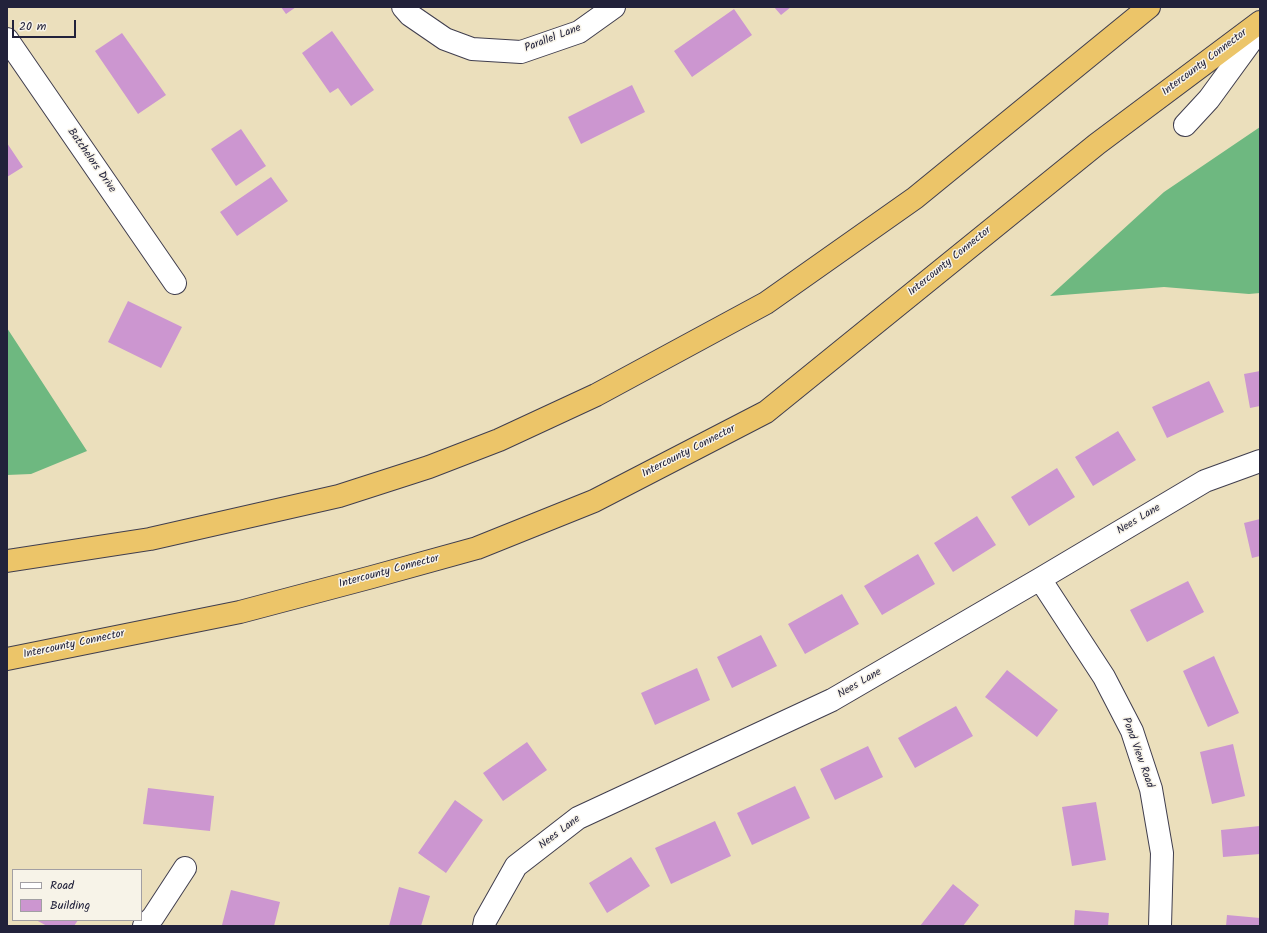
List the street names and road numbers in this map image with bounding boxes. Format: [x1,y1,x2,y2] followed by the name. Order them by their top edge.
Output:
[523,22,583,56] street label: Parallel Lane
[1160,27,1250,99] street label: Intercounty Connector
[64,126,118,196] street label: Batchelors Drive
[906,224,994,300] street label: Intercounty Connector
[640,423,738,481] street label: Intercounty Connector
[1115,502,1163,538] street label: Nees Lane
[338,552,440,592] street label: Intercounty Connector
[22,628,126,662] street label: Intercounty Connector
[836,666,884,702] street label: Nees Lane
[1118,716,1156,790] street label: Pond View Road
[537,813,583,853] street label: Nees Lane

